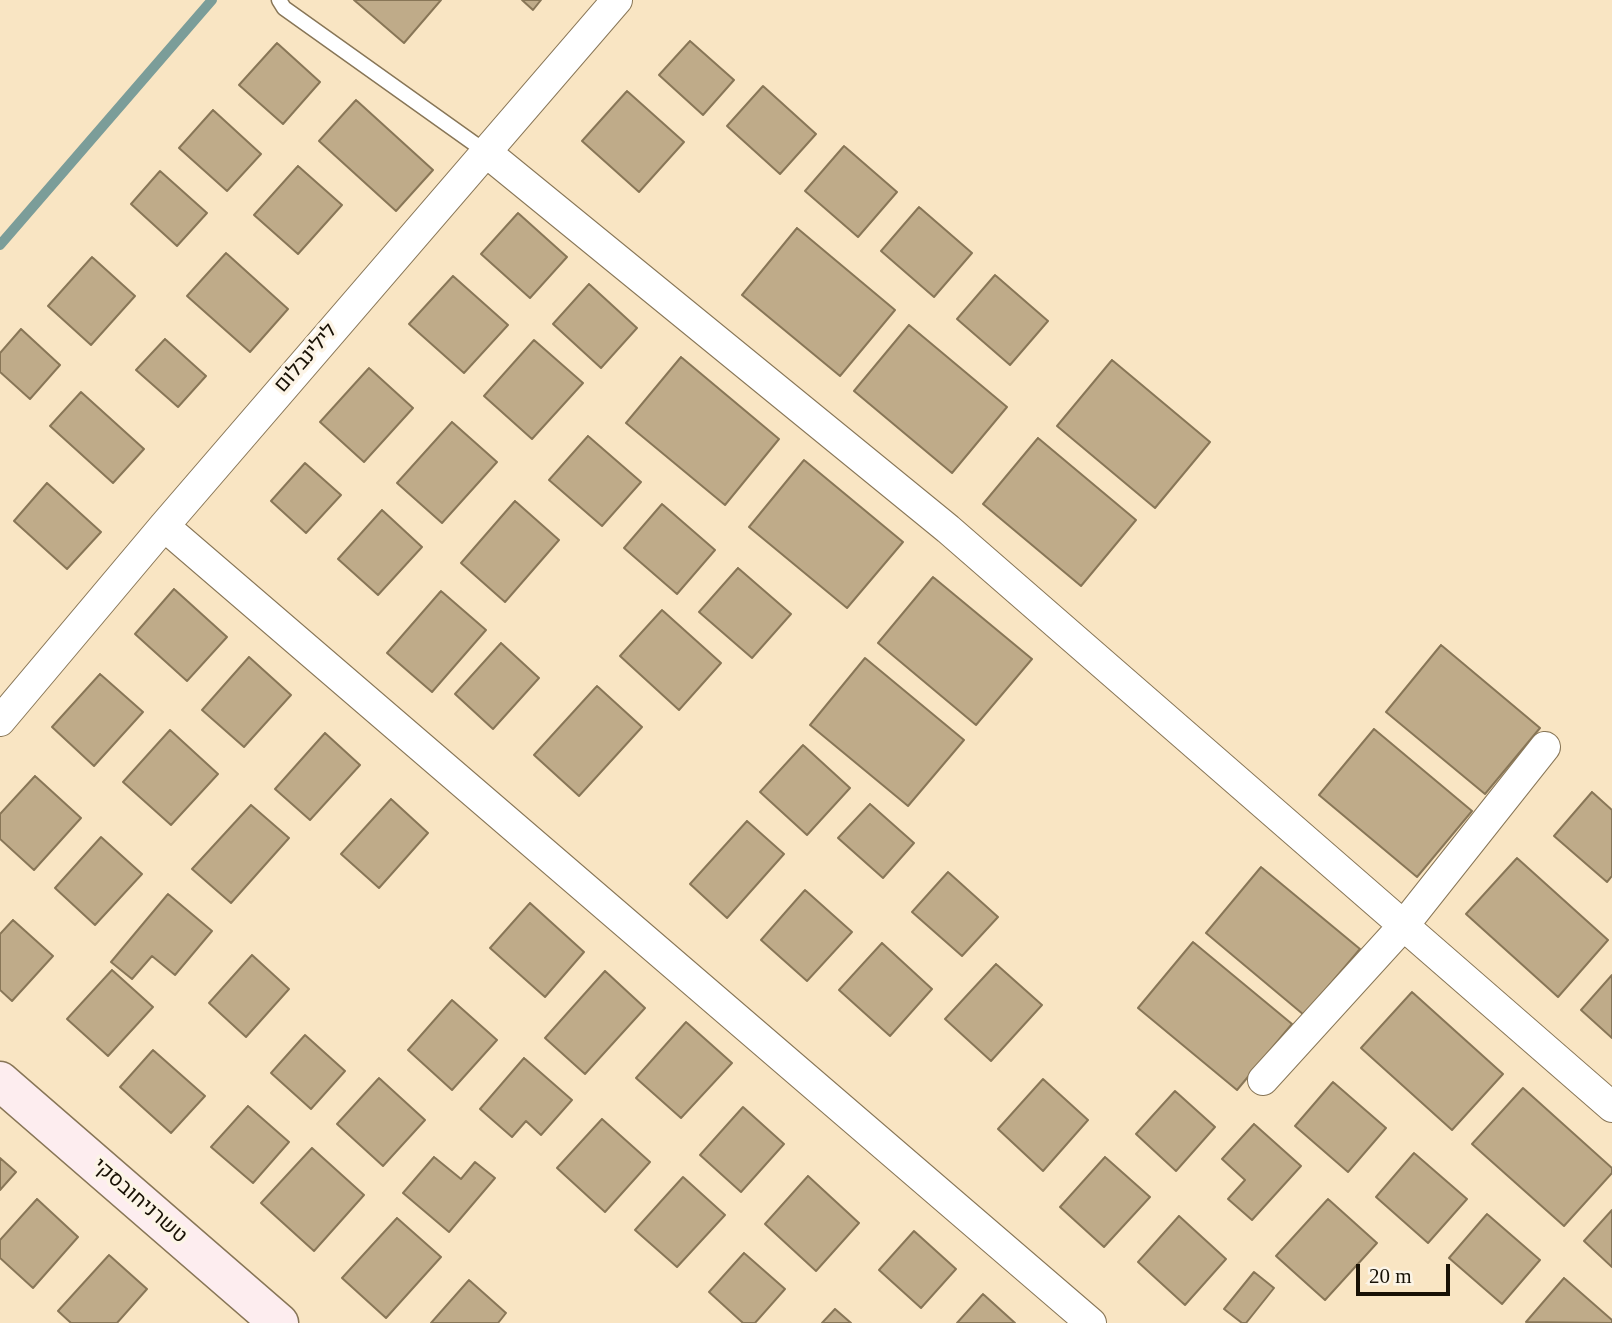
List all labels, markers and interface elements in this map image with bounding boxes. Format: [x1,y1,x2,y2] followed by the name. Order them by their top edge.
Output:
[270,319,344,399] street label: לילינבלום
[87,1154,191,1250] street label: טשרניחובסקי
[1360,1250,1454,1294] scale bar
[1369,1264,1412,1288] text: 20 m

